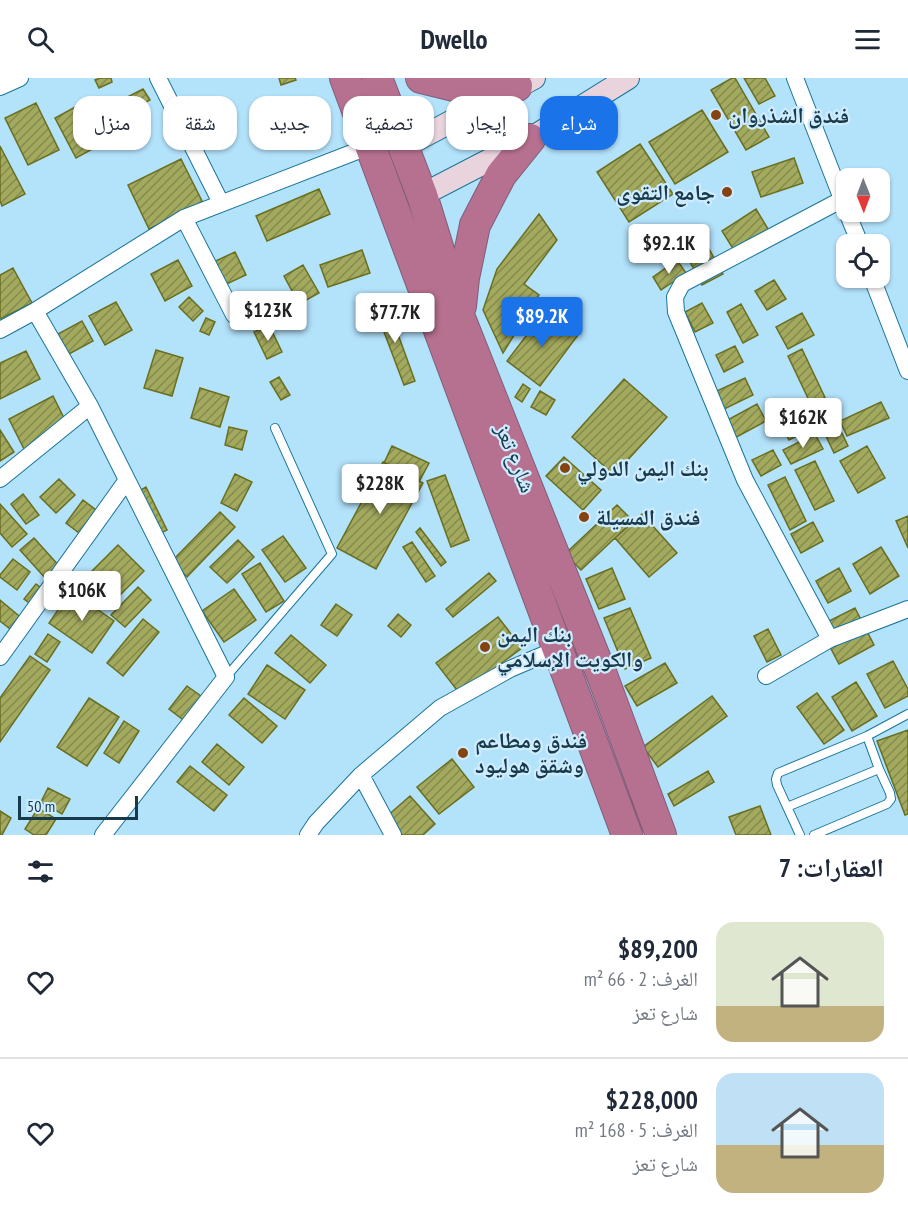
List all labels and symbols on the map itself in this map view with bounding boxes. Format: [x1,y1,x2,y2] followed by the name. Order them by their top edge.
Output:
[728,101,849,129] place label: فندق الشذروان
[709,108,723,122] marker: فندق الشذروان
[836,168,890,222] north arrow
[616,178,715,207] place label: جامع التقوى
[720,185,734,199] marker: جامع التقوى
[620,224,718,275] pin: $92.1K
[226,291,310,342] pin: $123K
[346,293,444,344] pin: $77.7K
[493,297,591,348] pin: $89.2K
[761,398,845,449] pin: $162K
[489,418,542,497] street label: شارع تعز
[577,454,709,485] place label: بنك اليمن الدولي
[558,461,572,475] marker: بنك اليمن الدولي
[338,464,422,515] pin: $228K
[596,503,700,531] place label: فندق المسيلة
[577,510,591,524] marker: فندق المسيلة
[40,571,124,622] pin: $106K
[497,620,643,676] place label: بنك اليمن والكويت الإسلامي
[478,640,492,654] marker: بنك اليمن والكويت الإسلامي
[475,726,587,779] place label: فندق ومطاعم وشقق هوليود
[456,746,470,760] marker: فندق ومطاعم وشقق هوليود
[18,793,138,820] scale bar

